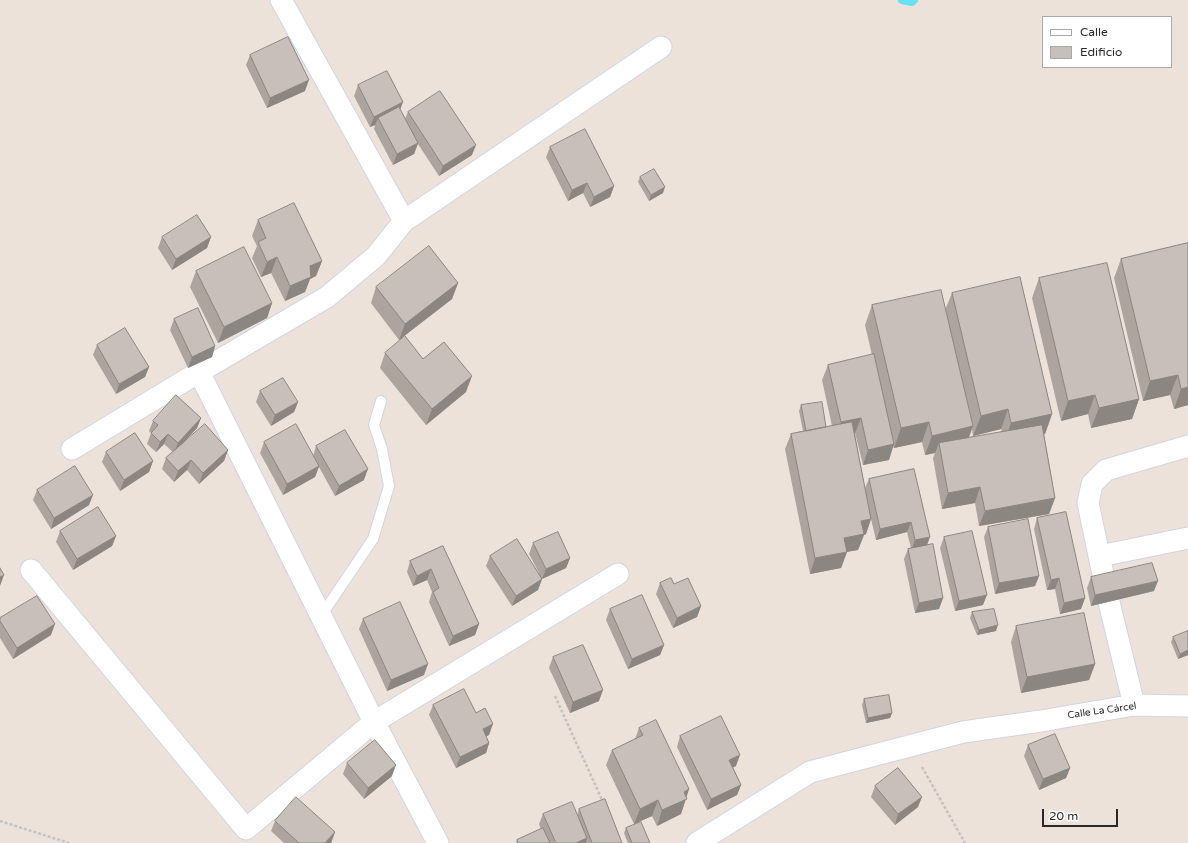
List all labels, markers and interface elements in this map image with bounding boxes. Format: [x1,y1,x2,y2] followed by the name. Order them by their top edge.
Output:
[1042,16,1172,68] legend
[1080,25,1108,39] text: Calle
[1080,45,1122,59] text: Edificio
[1067,700,1137,722] street label: Calle La Cárcel
[1044,801,1120,827] scale bar
[1049,809,1078,823] text: 20 m

